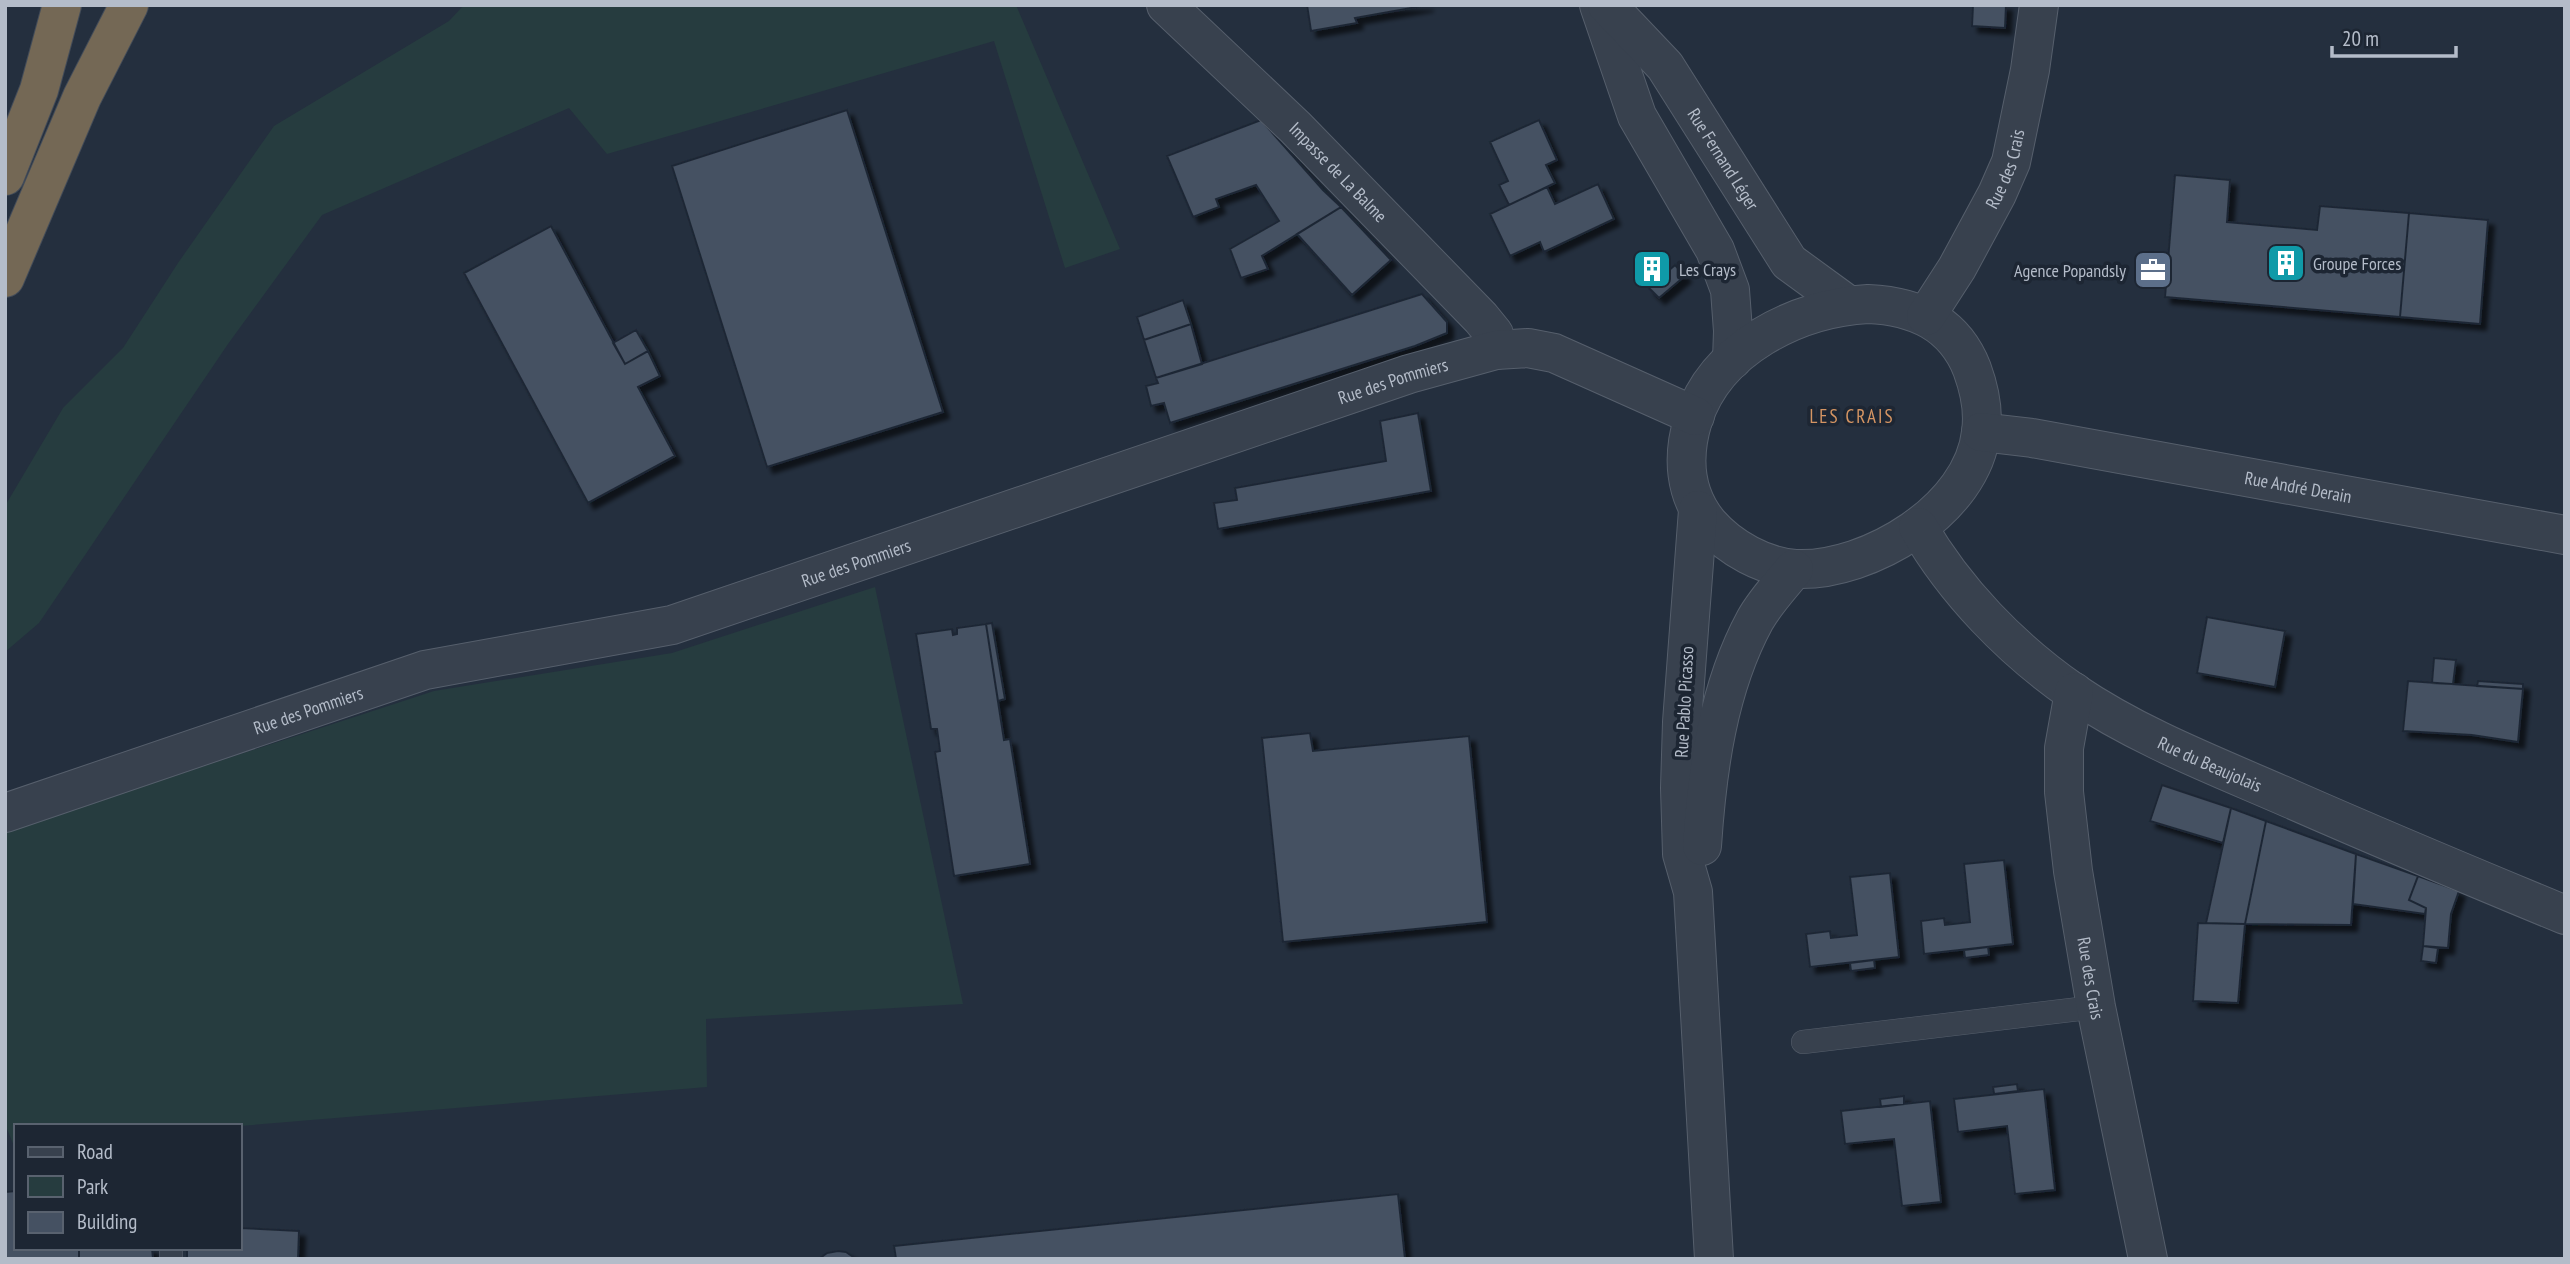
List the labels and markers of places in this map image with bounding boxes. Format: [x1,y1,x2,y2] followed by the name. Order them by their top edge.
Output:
[2265,242,2307,284] building icon: Groupe Forces
[1631,248,1673,290] building icon: Les Crays
[2132,249,2174,291] office icon: Agence Popandsly
[2313,252,2401,275] place label: Groupe Forces
[1679,258,1736,281] place label: Les Crays
[2014,259,2126,282] place label: Agence Popandsly

